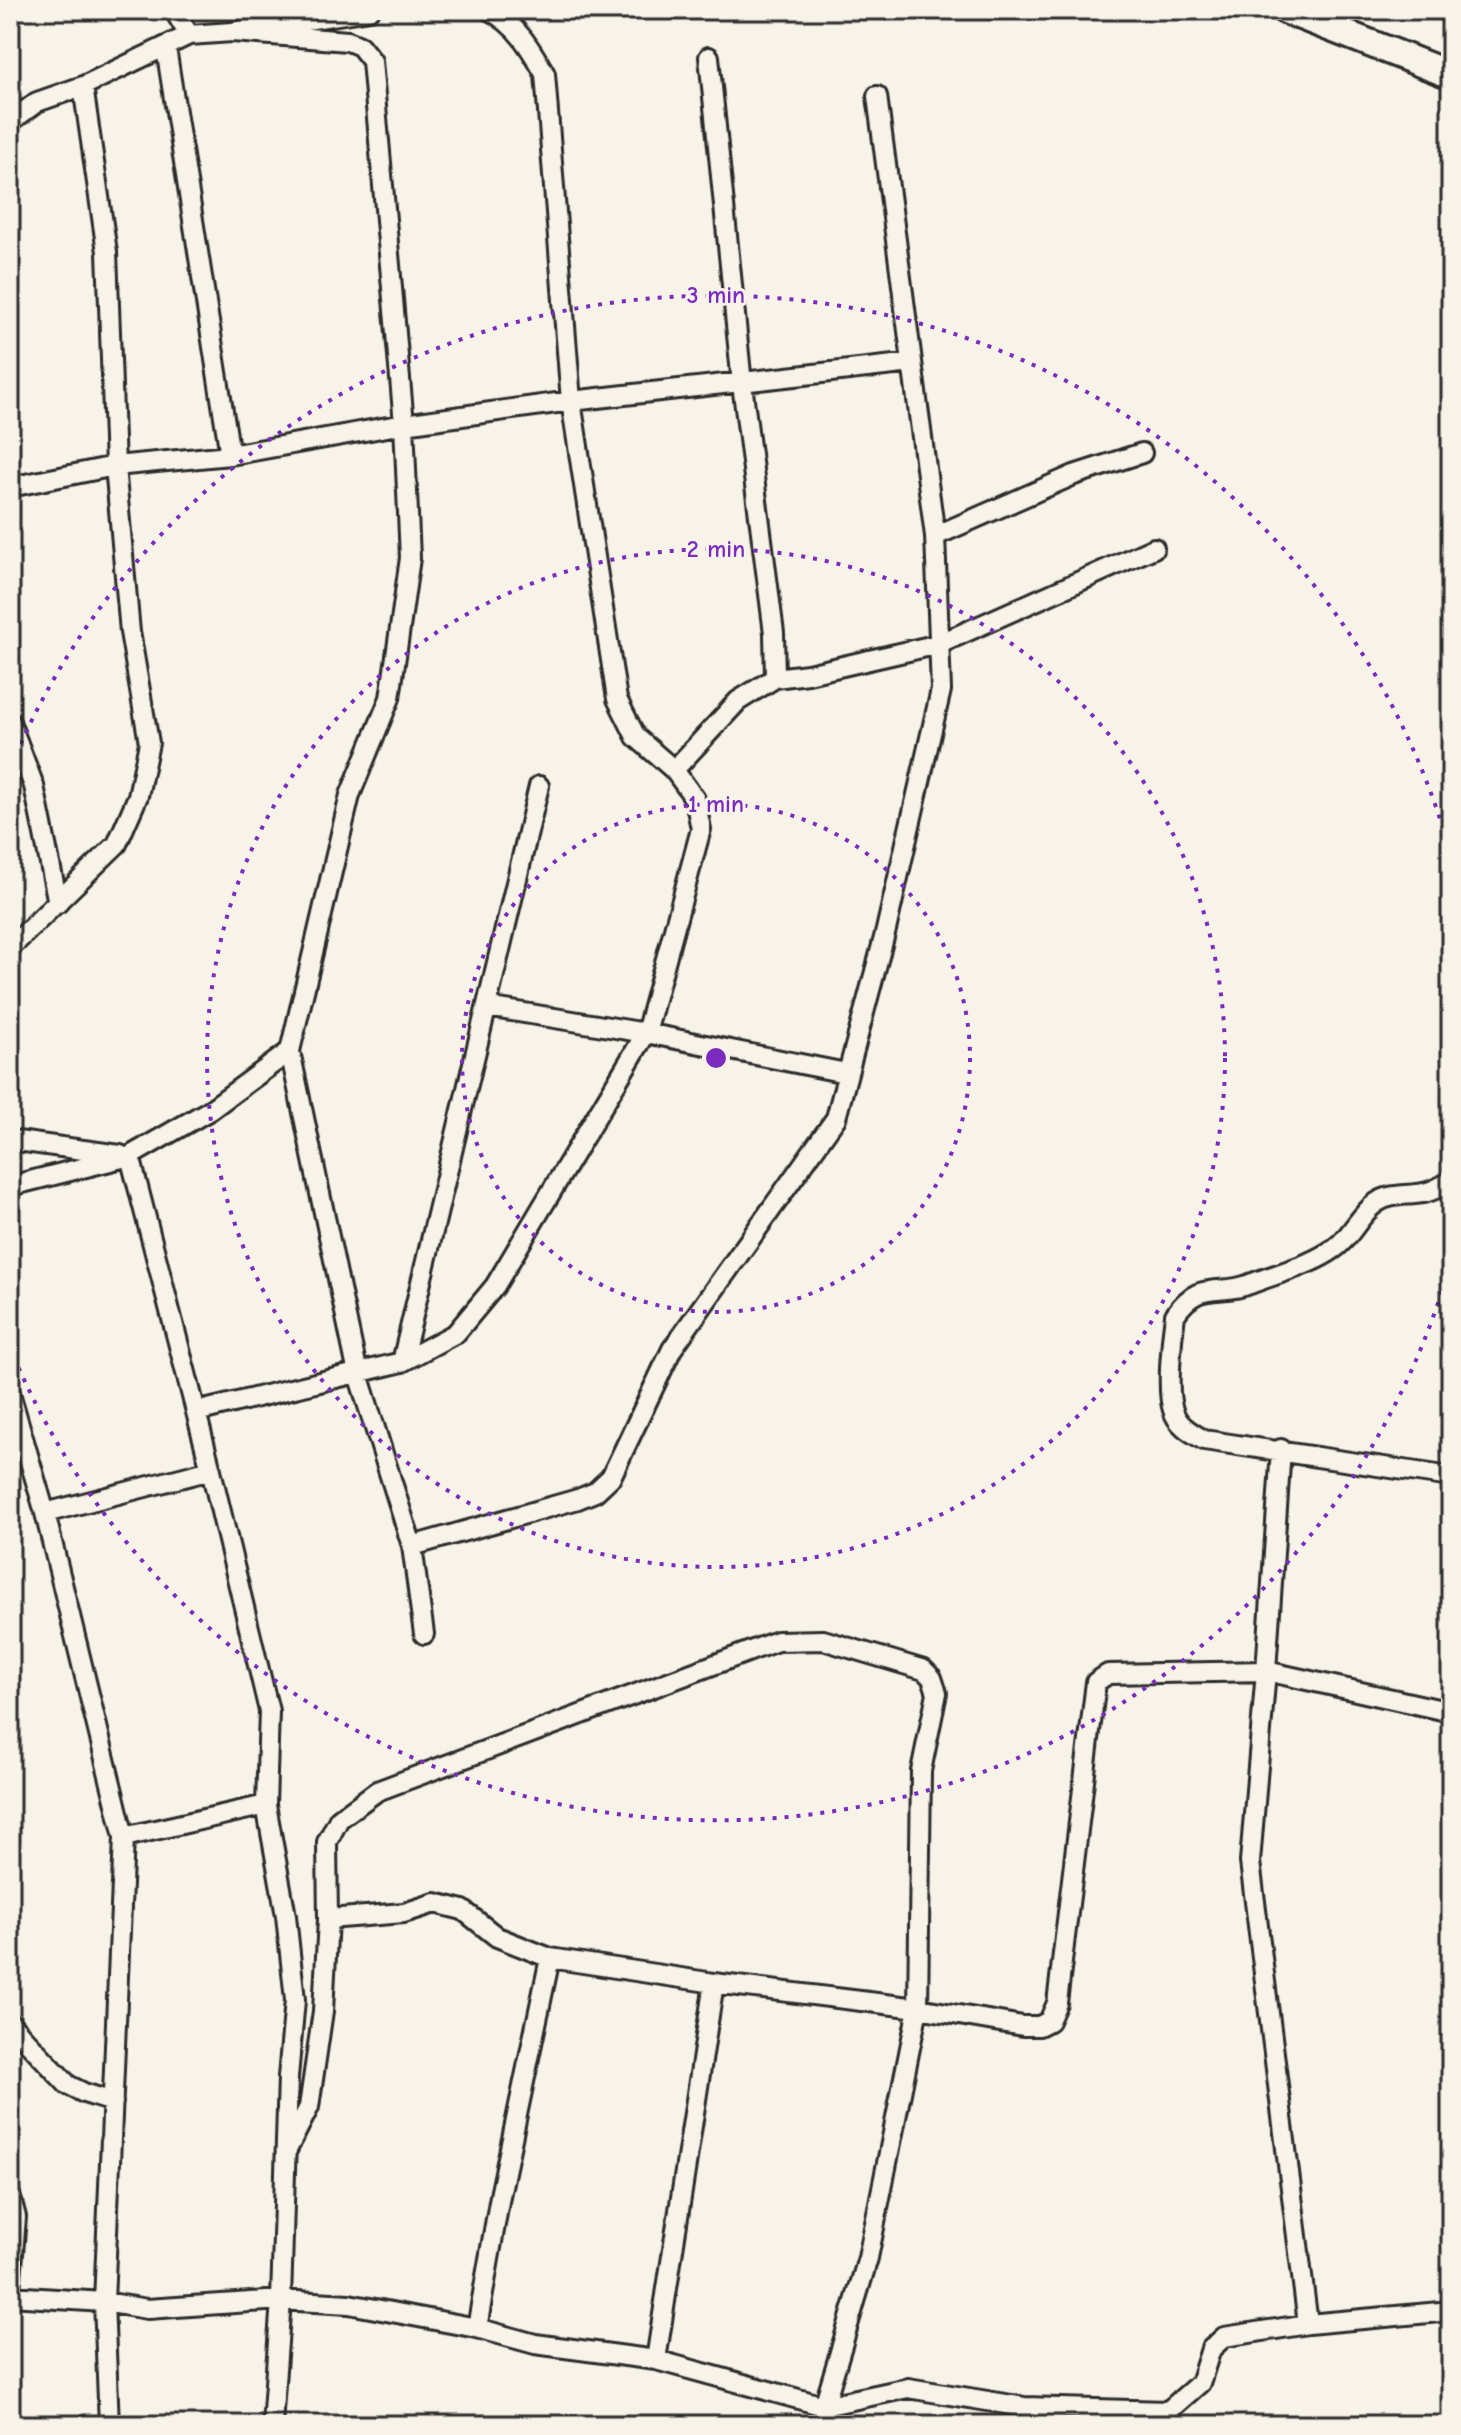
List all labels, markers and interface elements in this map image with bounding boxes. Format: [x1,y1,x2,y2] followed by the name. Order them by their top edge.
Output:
[687,281,745,309] text: 3 min
[687,535,745,563] text: 2 min
[688,790,744,818] text: 1 min
[702,1044,730,1072] centre of rings

